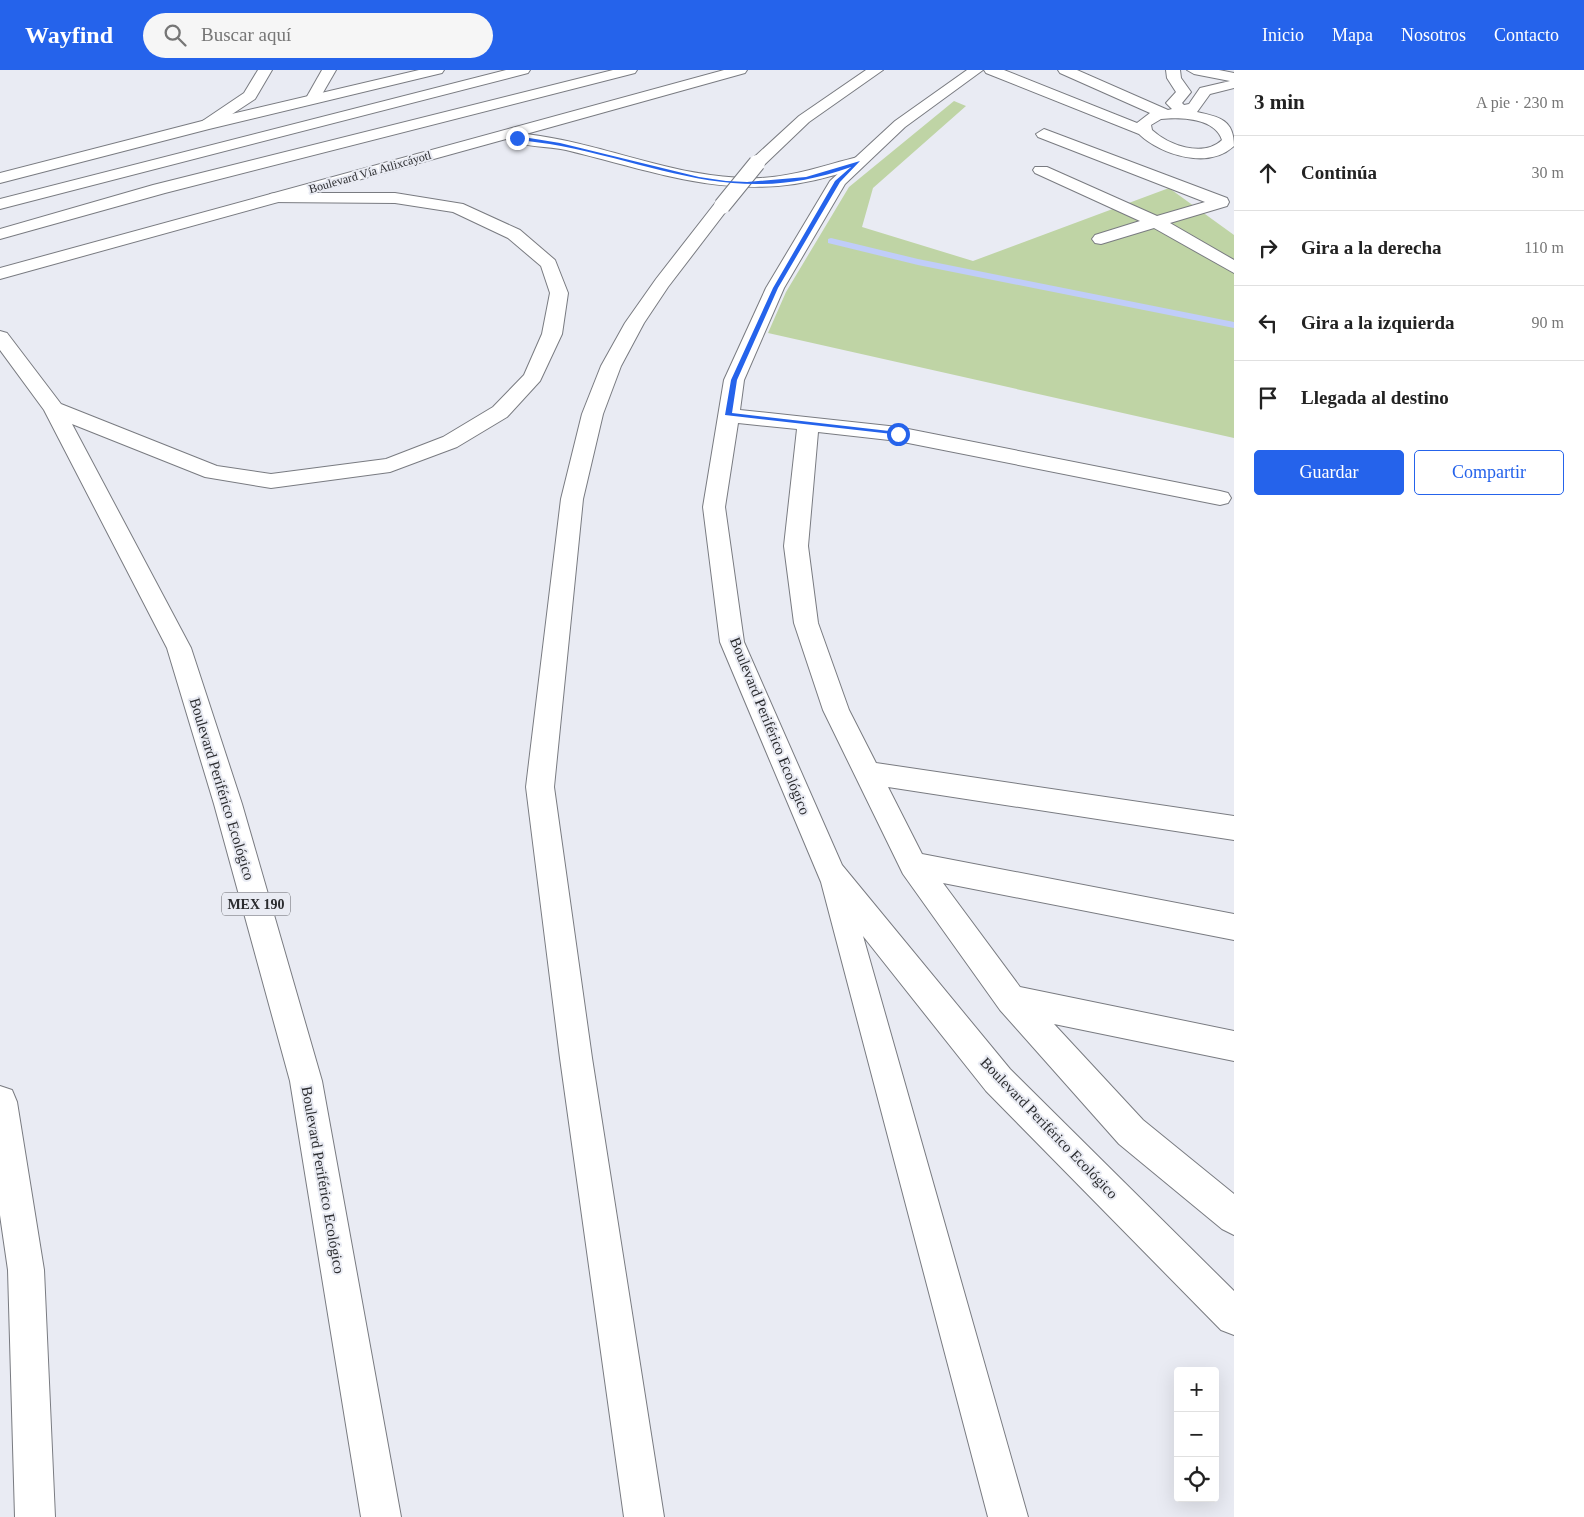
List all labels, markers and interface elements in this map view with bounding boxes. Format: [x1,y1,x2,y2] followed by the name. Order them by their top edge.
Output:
[143,13,493,58] search box
[161,21,189,49] icon: search
[25,22,113,48] text: Wayfind
[201,24,291,45] text: Buscar aquí
[1262,25,1304,45] text: Inicio
[1332,25,1373,45] text: Mapa
[1401,25,1466,45] text: Nosotros
[1494,25,1559,45] text: Contacto
[1254,90,1305,114] text: 3 min
[1476,94,1564,111] text: A pie · 230 m
[506,127,529,150] route end
[307,148,433,196] street label: Boulevard Vía Atlixcáyotl
[1254,159,1282,187] icon: ahead
[1301,162,1377,183] text: Continúa
[1532,164,1564,181] text: 30 m
[1254,234,1282,262] icon: right
[1301,237,1442,258] text: Gira a la derecha
[1524,239,1564,256] text: 110 m
[1254,309,1282,337] icon: left
[1301,312,1455,333] text: Gira a la izquierda
[1532,314,1564,331] text: 90 m
[1254,384,1282,412] icon: arrive
[1301,387,1449,408] text: Llegada al destino
[887,423,910,446] route start
[1254,450,1404,495] button: Guardar
[1414,450,1564,495] button: Compartir
[727,635,813,817] street label: Boulevard Periférico Ecológico
[187,696,257,882] street label: Boulevard Periférico Ecológico
[222,892,290,916] road number: MEX 190
[977,1054,1121,1202] street label: Boulevard Periférico Ecológico
[299,1085,347,1275] street label: Boulevard Periférico Ecológico
[1174,1367,1219,1502] map controls
[1174,1367,1219,1412] button: +
[1174,1412,1219,1457] button: −
[1174,1457,1219,1502] button: locate

